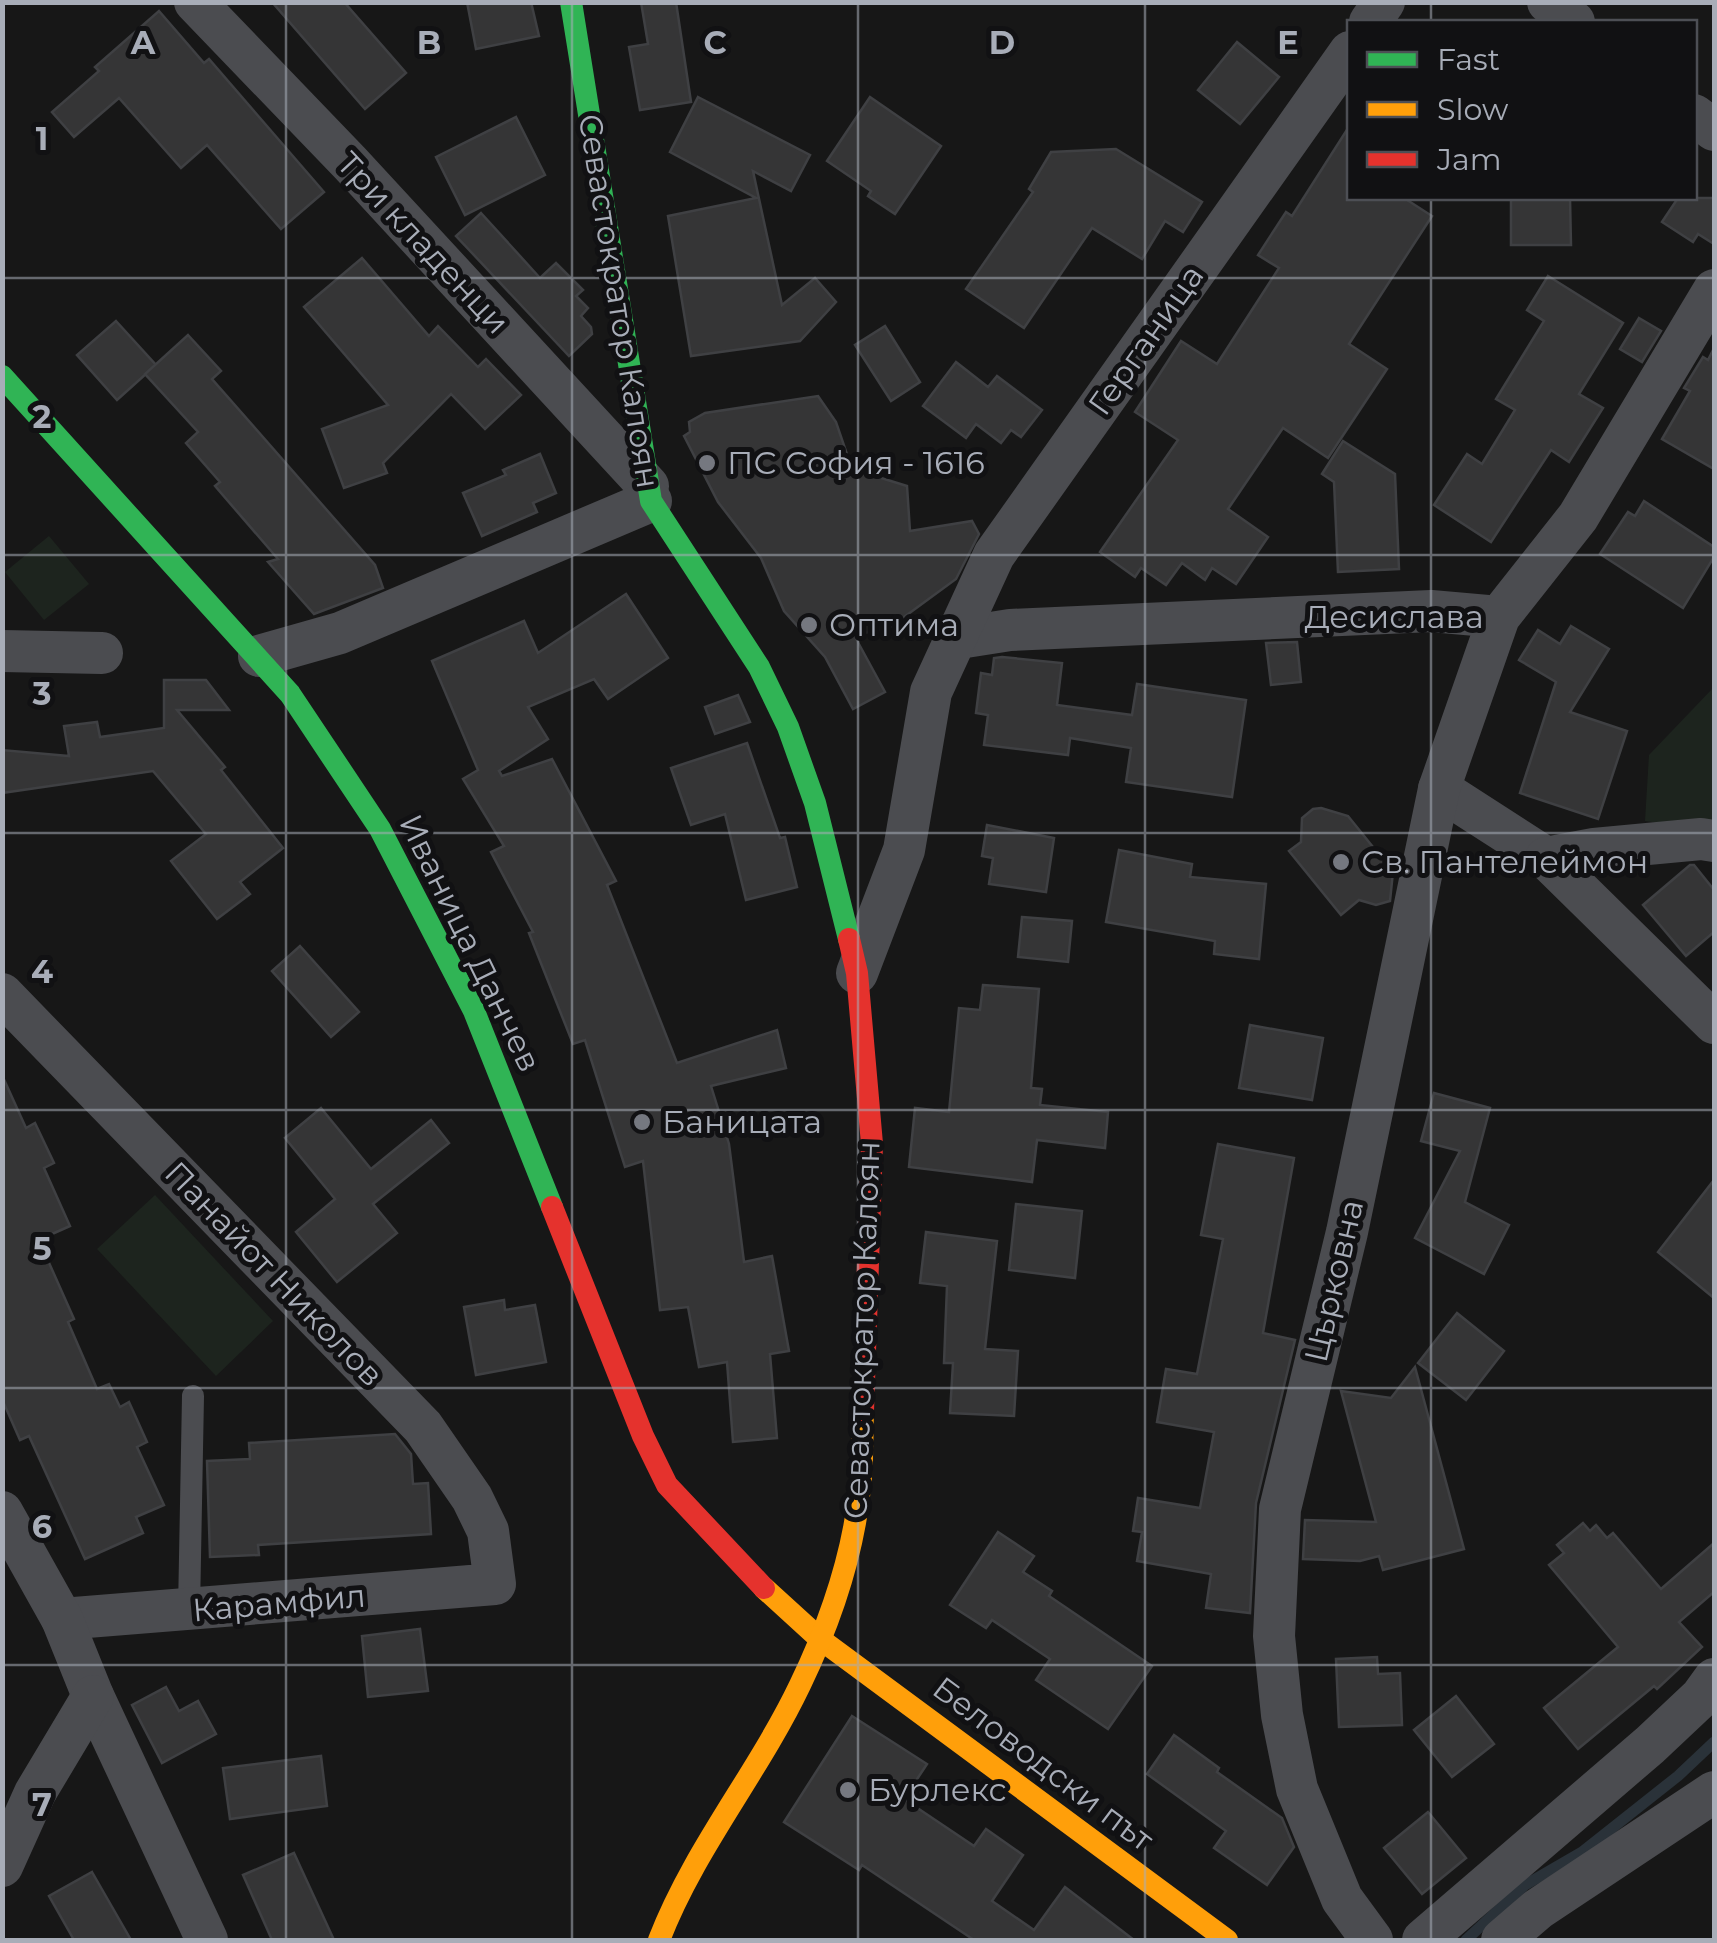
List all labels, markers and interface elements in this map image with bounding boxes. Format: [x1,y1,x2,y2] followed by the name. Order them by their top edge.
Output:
[1347,20,1697,200] legend
[130,23,156,62] text: A
[417,23,441,62] text: B
[703,23,727,62] text: C
[989,23,1015,62] text: D
[1277,23,1299,62] text: E
[1437,41,1500,78] text: Fast
[1437,91,1509,128] text: Slow
[571,111,668,491] street label: Севастократор Калоян
[36,119,48,158] text: 1
[1436,141,1502,178] text: Jam
[329,144,518,342] street label: Три кладенци
[1080,257,1212,422] street label: Герганица
[33,397,51,436] text: 2
[727,443,985,482] place label: ПС София - 1616
[696,452,718,474] marker: ПС София - 1616
[1304,597,1484,636] street label: Десислава
[829,605,959,644] place label: Оптима
[798,614,820,636] marker: Оптима
[32,674,51,713] text: 3
[391,808,550,1078] street label: Иваница Данчев
[1361,842,1648,881] place label: Св. Пантелеймон
[1330,851,1352,873] marker: Св. Пантелеймон
[31,952,53,991] text: 4
[662,1102,822,1141] place label: Баницата
[631,1111,653,1133] marker: Баницата
[835,1140,888,1520] street label: Севастократор Калоян
[157,1153,392,1394] street label: Панайот Николов
[1296,1196,1371,1366] street label: Църковна
[32,1229,52,1268] text: 5
[32,1507,52,1546] text: 6
[191,1576,367,1629] street label: Карамфил
[925,1668,1162,1860] street label: Беловодски път
[868,1770,1007,1809] place label: Бурлекс
[837,1779,859,1801] marker: Бурлекс
[32,1785,52,1824] text: 7

